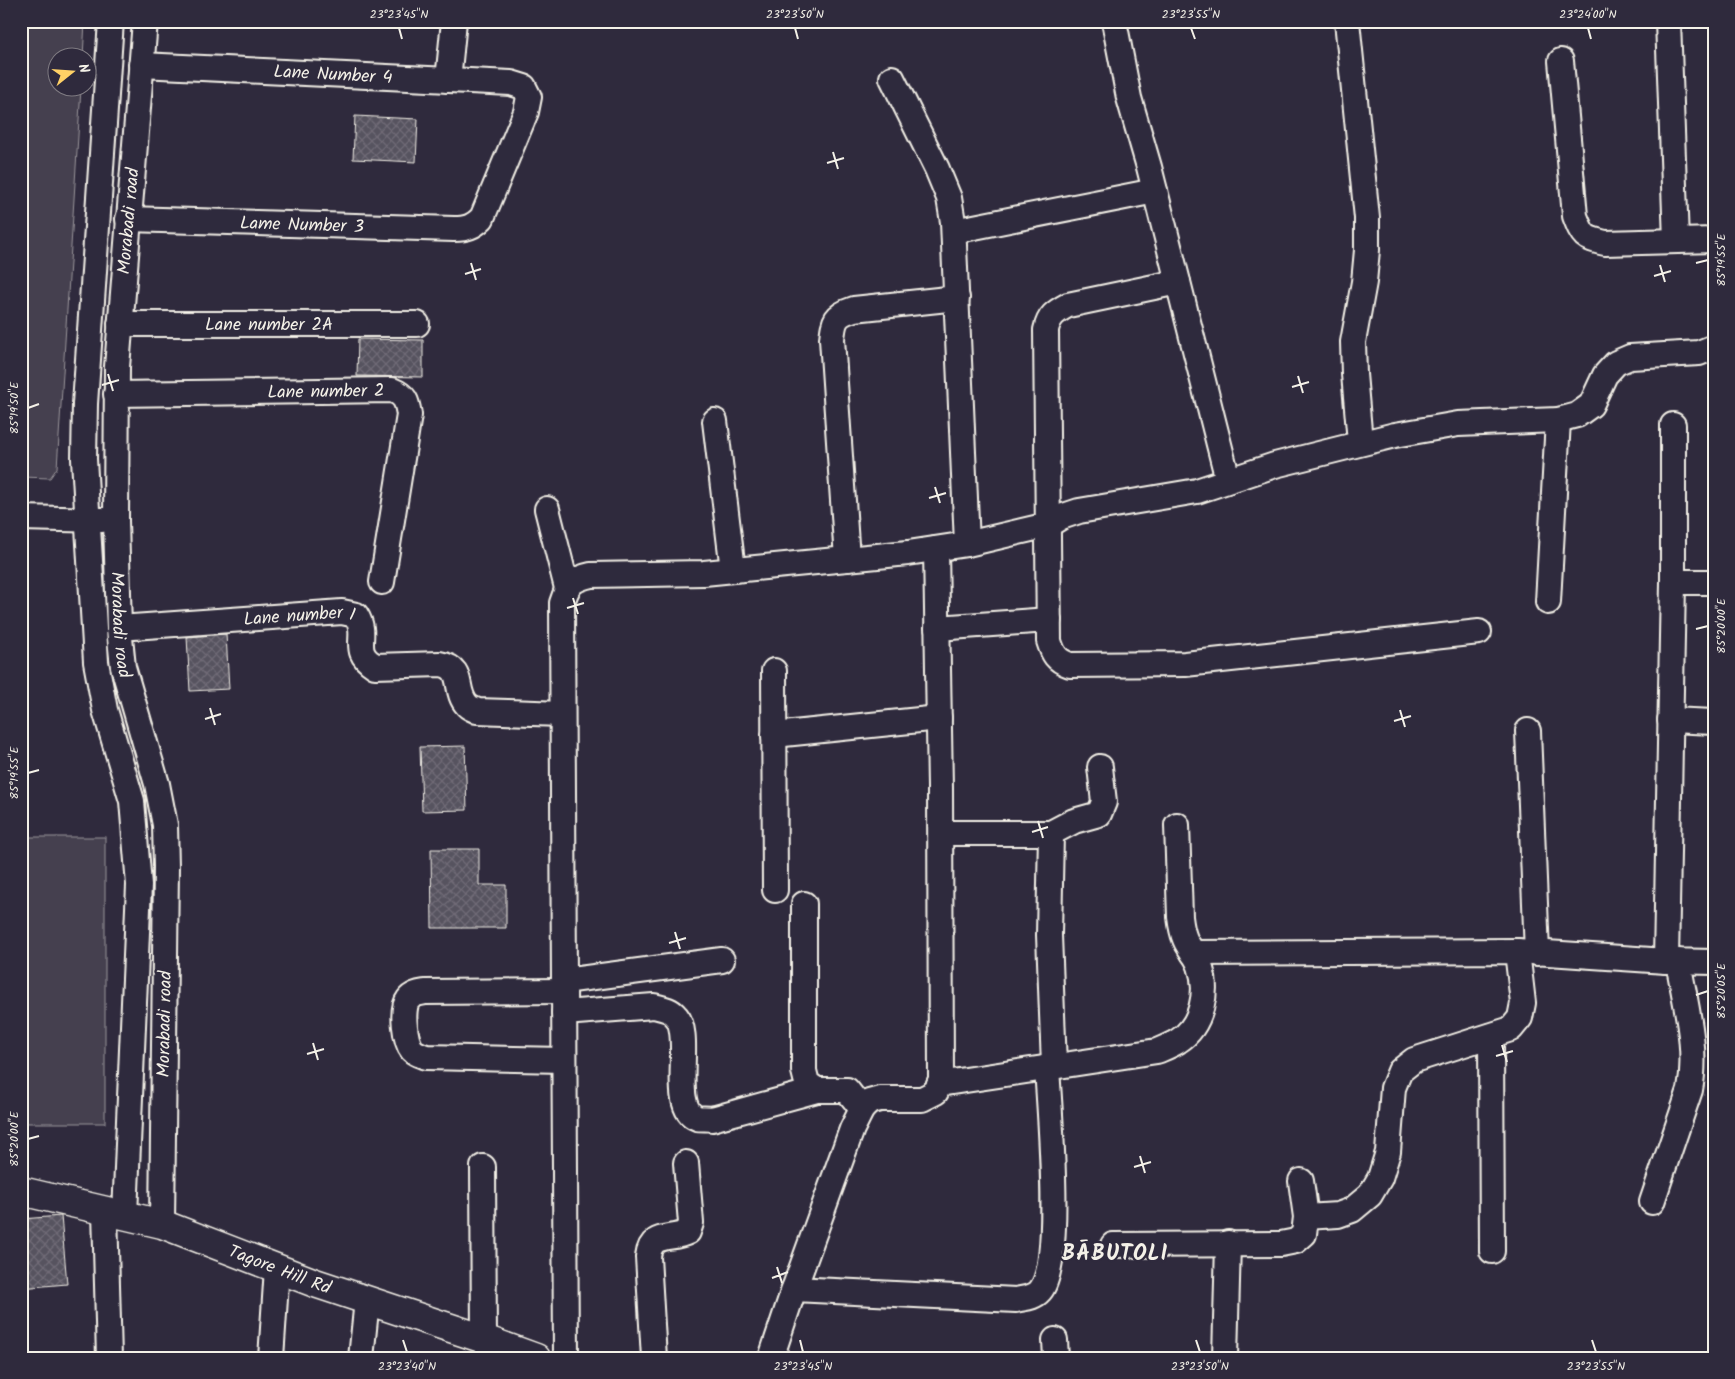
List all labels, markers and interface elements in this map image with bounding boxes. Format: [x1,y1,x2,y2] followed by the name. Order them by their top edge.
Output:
[370,5,428,24] text: 23°23'45"N
[766,5,824,24] text: 23°23'50"N
[1162,5,1220,24] text: 23°23'55"N
[1559,5,1617,24] text: 23°24'00"N
[48,48,98,98] north arrow
[273,58,393,93] street label: Lane Number 4
[72,61,95,76] text: N
[110,166,149,276] street label: Morabadi road
[239,209,364,242] street label: Lame Number 3
[1712,233,1731,286] text: 85°19'55"E
[205,311,333,340] street label: Lane number 2A
[267,377,385,408] street label: Lane number 2
[5,381,24,434] text: 85°19'50"E
[101,571,139,683] street label: Morabadi road
[1712,597,1731,654] text: 85°20'00"E
[243,599,358,635] street label: Lane number 1
[5,746,24,799] text: 85°19'55"E
[1712,962,1731,1019] text: 85°20'05"E
[150,969,181,1078] street label: Morabadi road
[5,1110,24,1167] text: 85°20'00"E
[1062,1237,1168,1272] district label: BĀBUTOLI
[224,1238,335,1304] street label: Tagore Hill Rd
[378,1357,436,1376] text: 23°23'40"N
[774,1357,832,1376] text: 23°23'45"N
[1171,1357,1229,1376] text: 23°23'50"N
[1567,1357,1625,1376] text: 23°23'55"N

